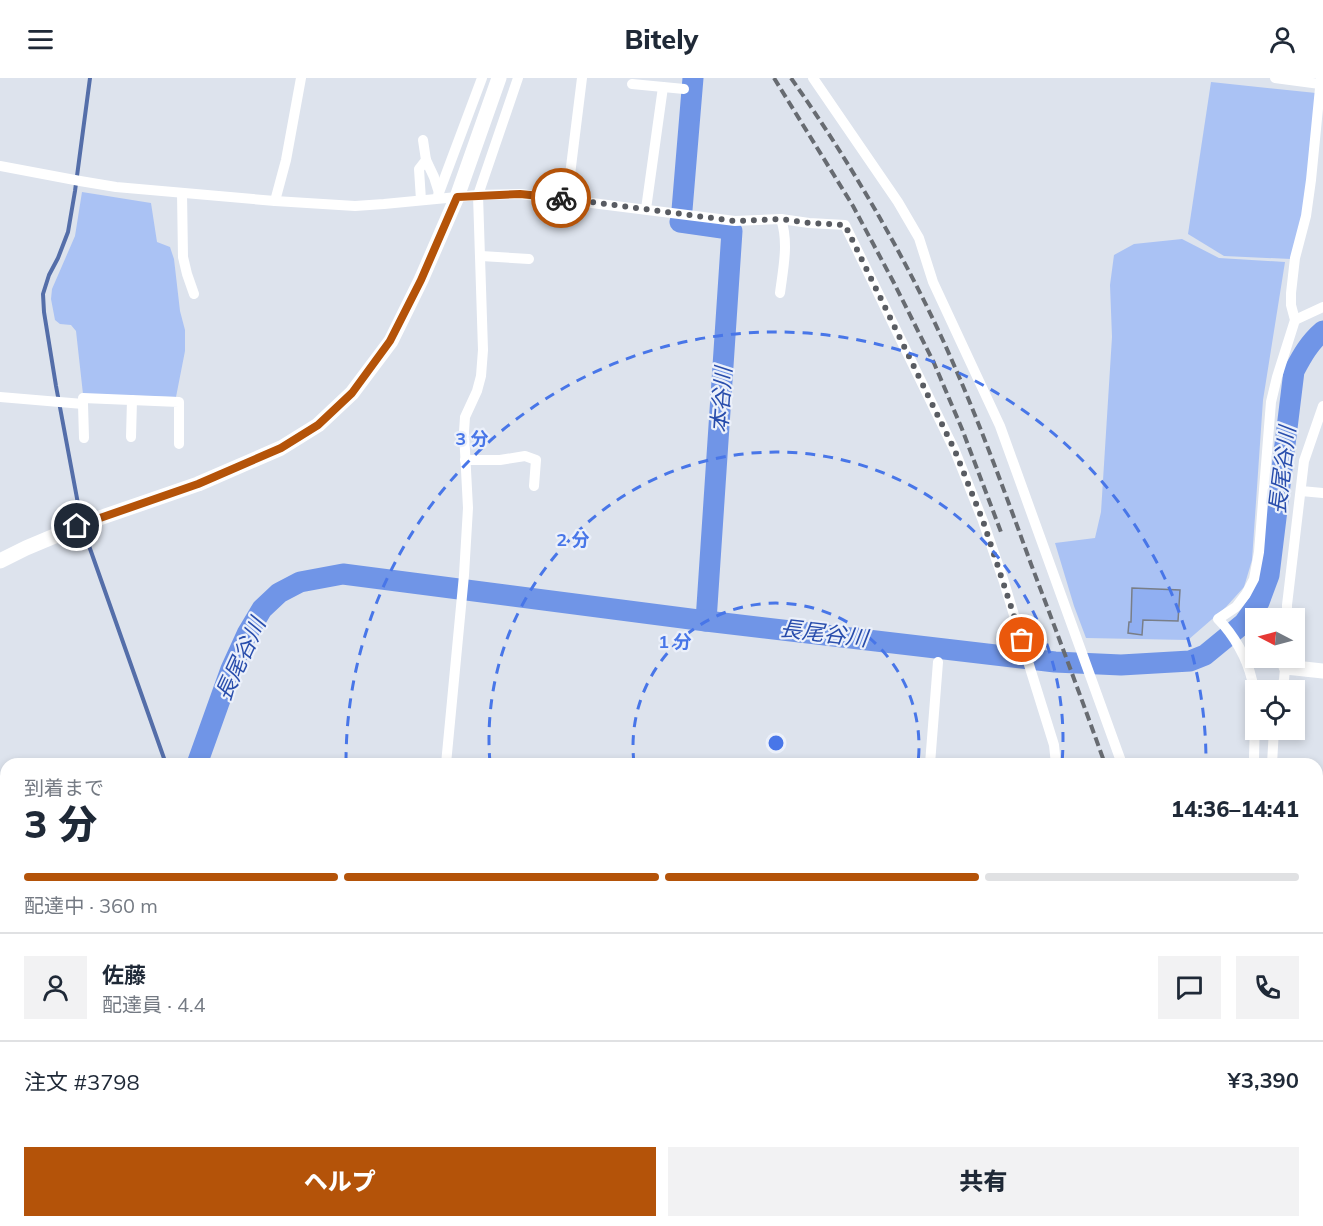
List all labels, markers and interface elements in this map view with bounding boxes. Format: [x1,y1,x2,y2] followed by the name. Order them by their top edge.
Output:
[625,22,698,56] text: Bitely
[24,23,57,56] icon: menu
[1266,23,1299,56] icon: person
[531,168,591,228] courier
[545,182,578,215] icon: bike
[705,364,737,434] water label: 本谷川
[1263,423,1302,515] water label: 長尾谷川
[455,427,489,450] text: 3 分
[51,500,102,551] pin
[60,509,93,542] icon: home
[556,528,590,551] text: 2 分
[1245,608,1305,668] north arrow
[1245,608,1305,740] map controls
[209,611,272,705] water label: 長尾谷川
[779,614,871,653] water label: 長尾谷川
[996,614,1047,665] pin
[1005,623,1038,656] icon: bag
[658,630,692,653] text: 1 分
[1245,680,1305,740] button: locate
[766,733,786,753] centre of rings
[24,775,104,800] text: 到着まで
[1171,795,1299,823] text: 14:36–14:41
[24,799,97,848] text: 3 分
[24,893,158,918] text: 配達中 · 360 m
[24,956,87,1019] button: person
[1158,956,1221,1019] button: chat
[1236,956,1299,1019] button: phone
[102,961,146,989] text: 佐藤
[102,992,206,1017] text: 配達員 · 4.4
[1228,1066,1299,1094] text: ¥3,390
[24,1068,140,1096] text: 注文 #3798
[24,1147,656,1216] button: ヘルプ
[668,1147,1299,1216] button: 共有

